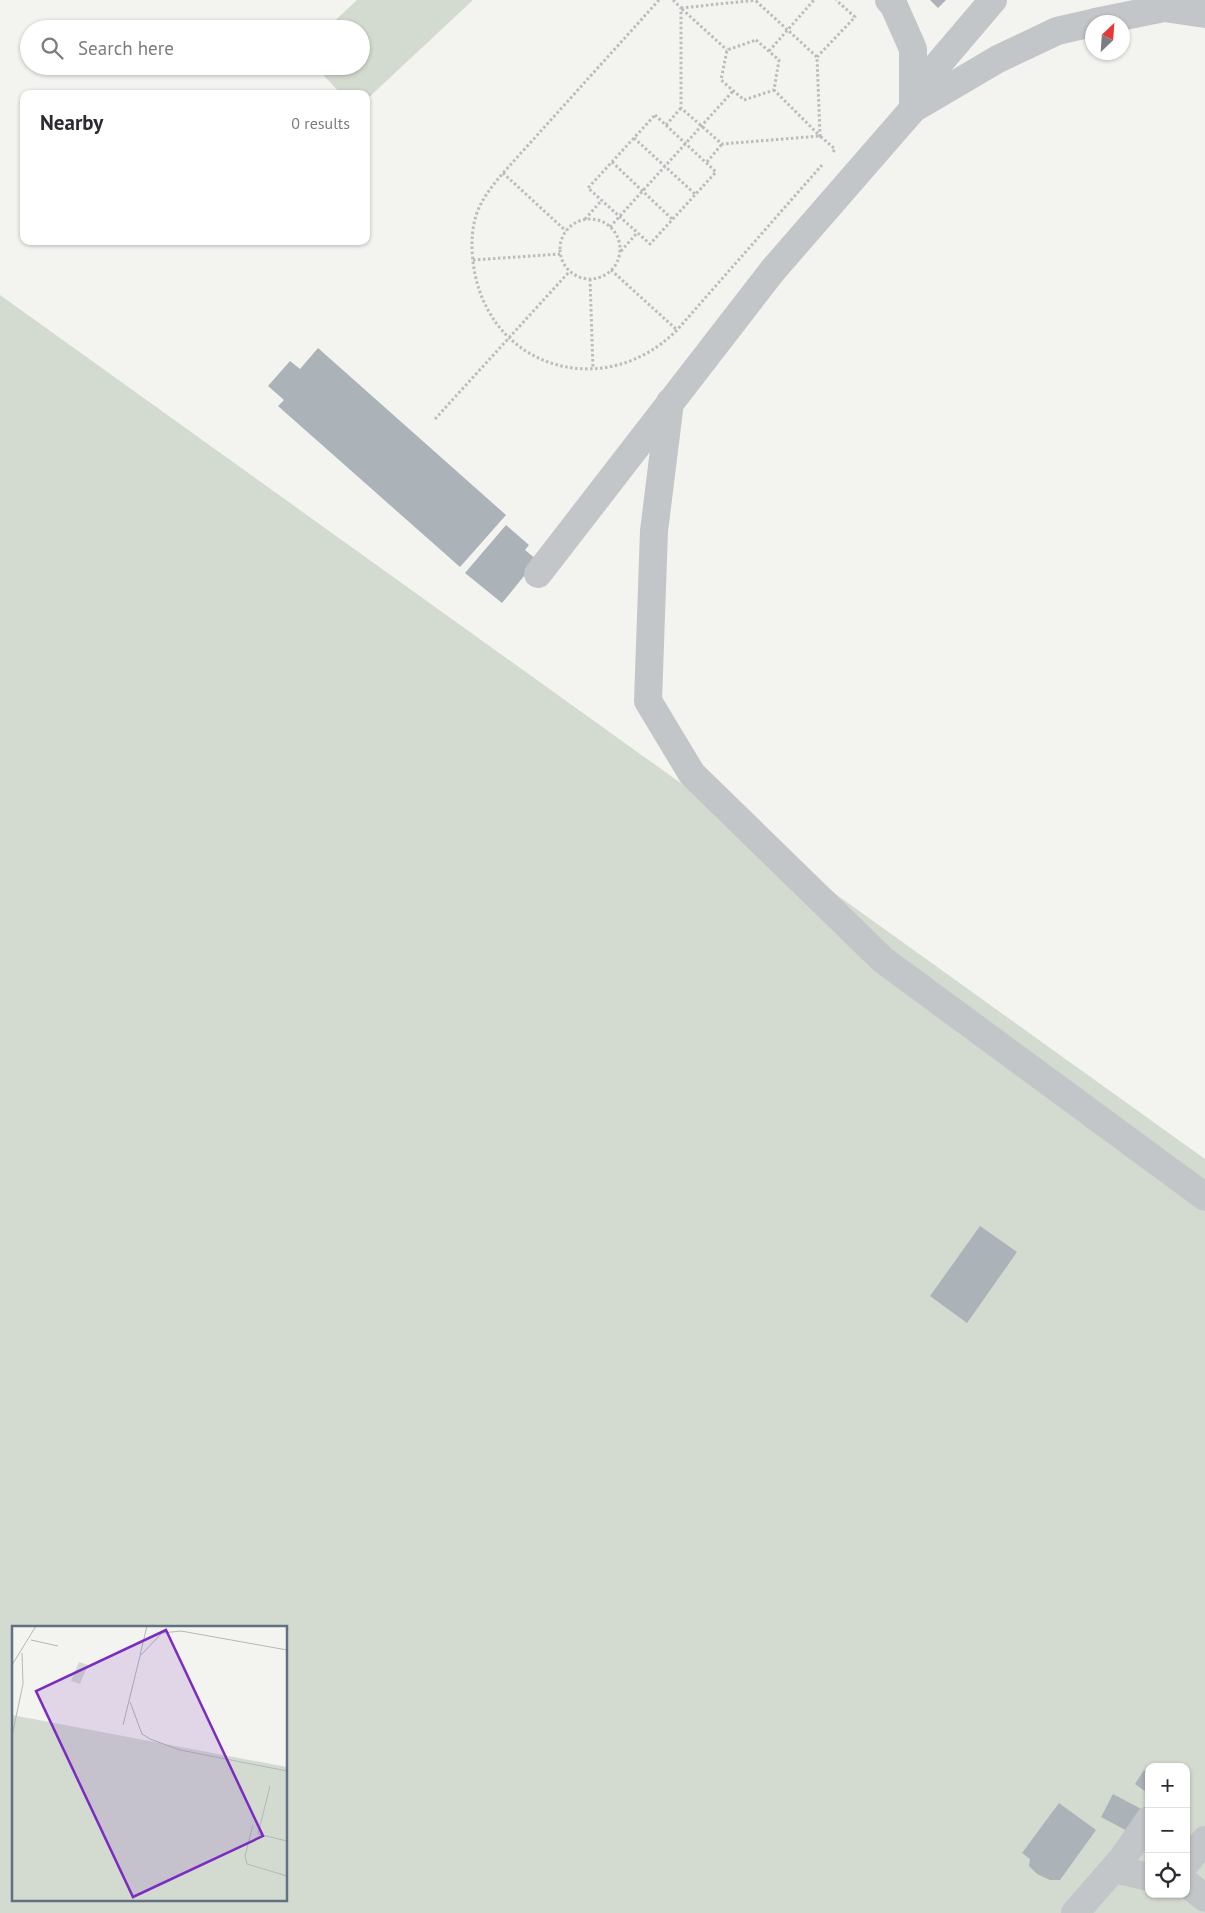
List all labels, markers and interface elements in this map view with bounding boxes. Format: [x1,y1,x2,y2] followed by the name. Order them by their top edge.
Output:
[1085,15,1130,60] north arrow
[20,20,370,75] search box
[38,34,66,62] icon: search
[78,36,174,60] text: Search here
[40,109,103,136] text: Nearby
[291,113,350,133] text: 0 results
[12,1626,288,1900] inset map
[1145,1763,1190,1898] map controls
[1145,1763,1190,1808] button: +
[1145,1808,1190,1853] button: −
[1145,1853,1190,1898] button: locate

